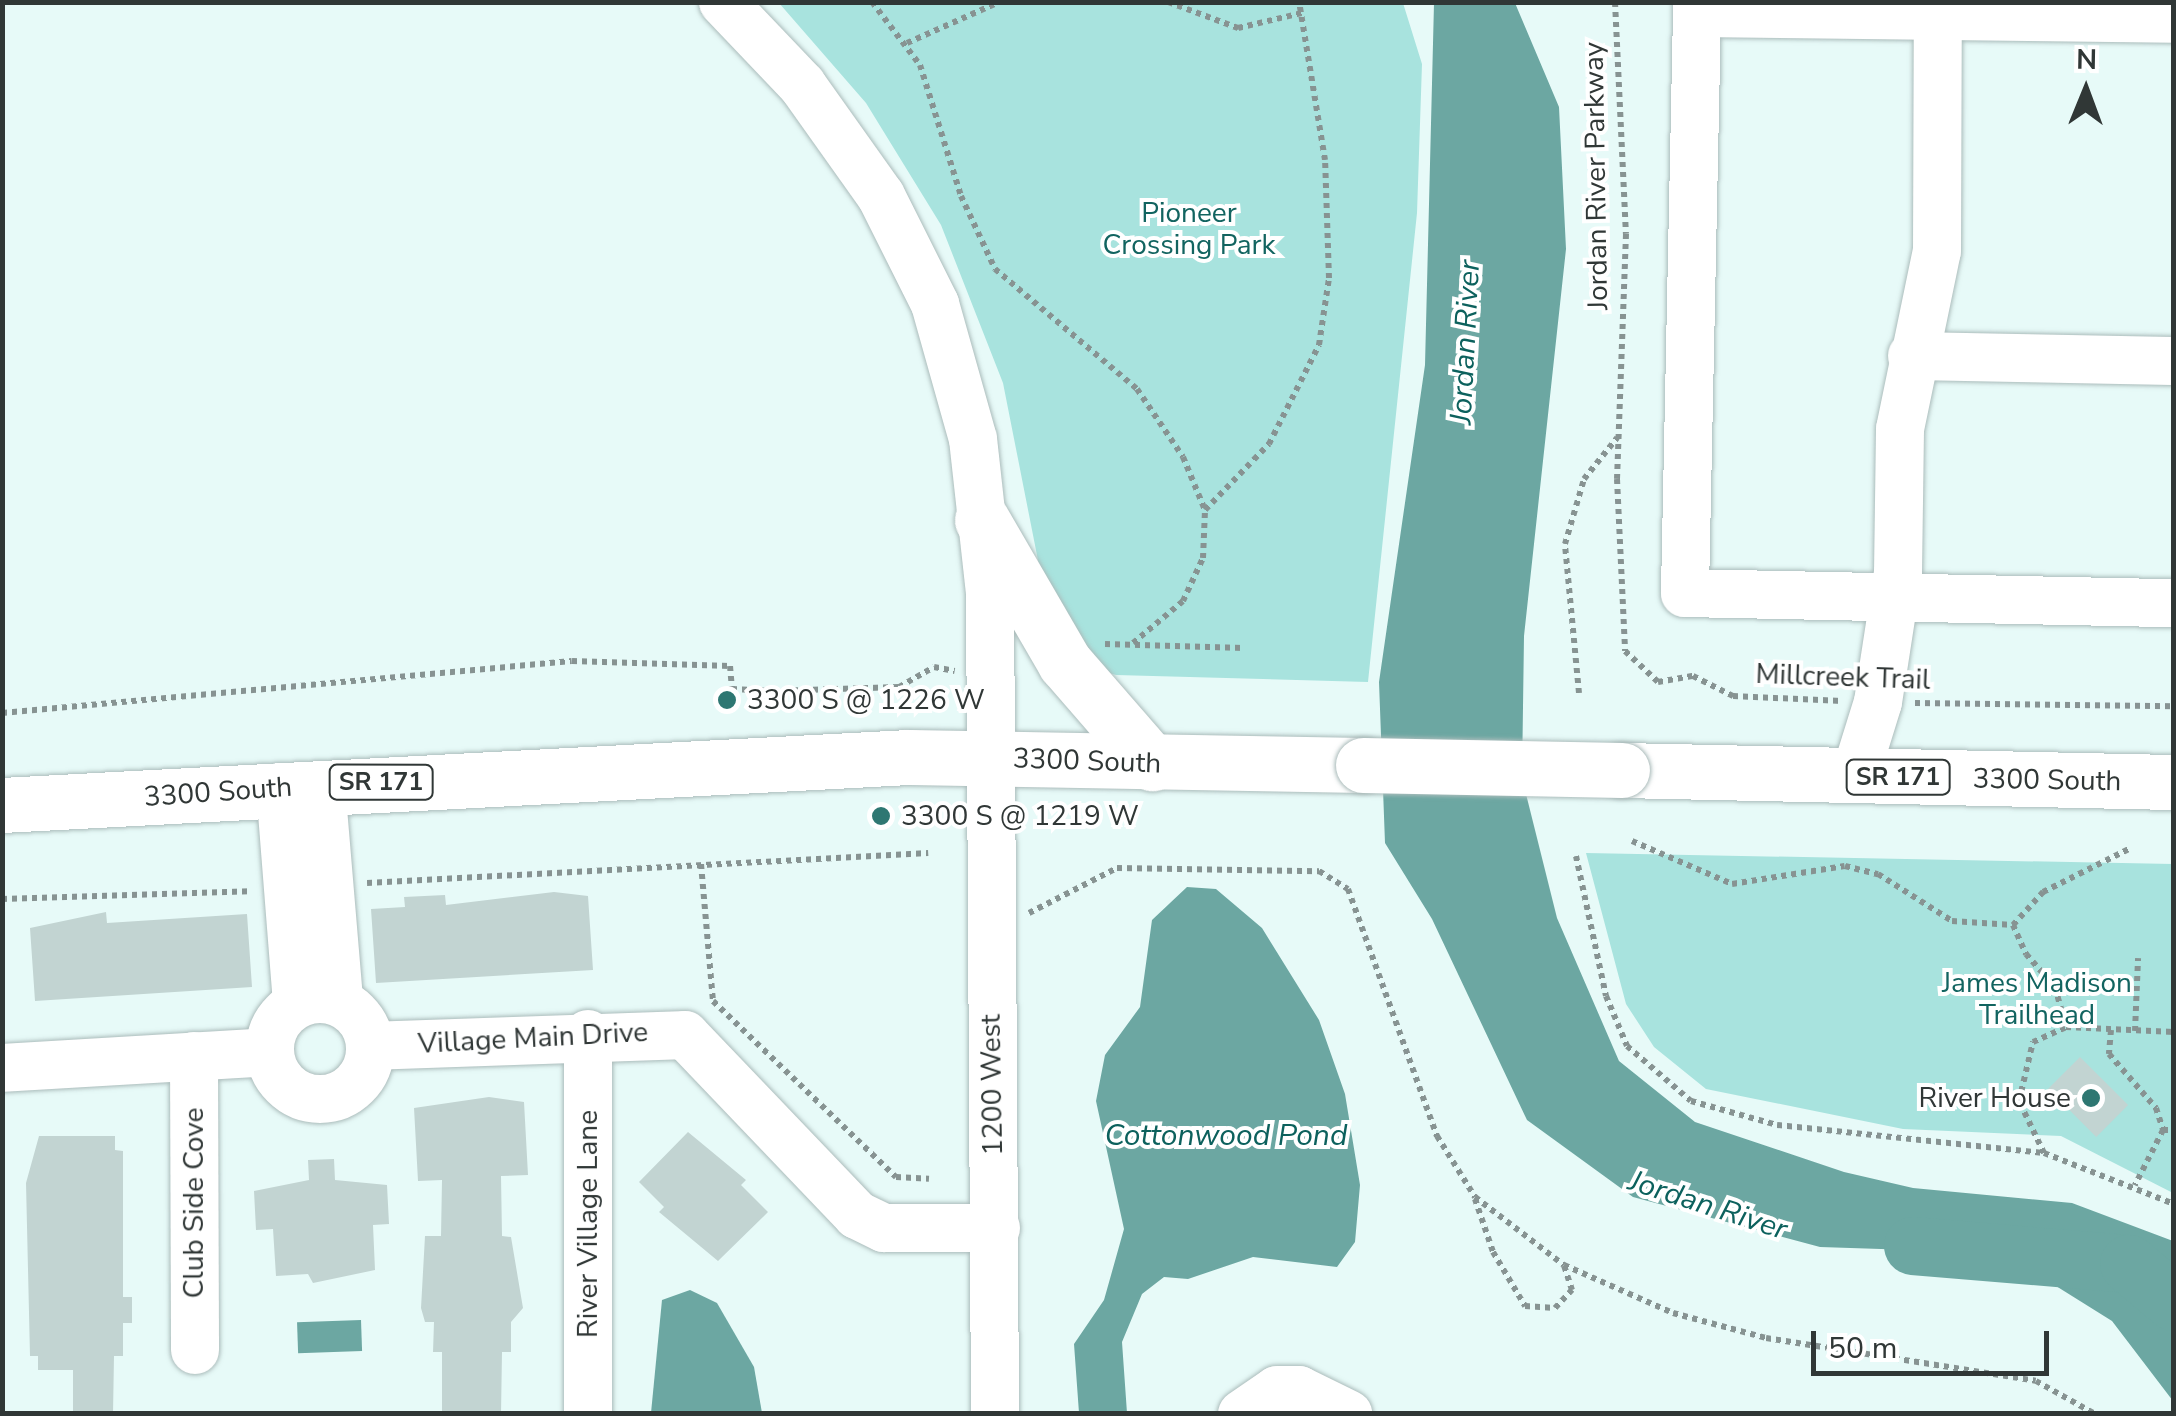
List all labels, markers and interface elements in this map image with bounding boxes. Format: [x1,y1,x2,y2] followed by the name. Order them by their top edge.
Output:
[2036,40,2136,140] north arrow
[2076,41,2097,79] text: N
[1577,42,1615,310] street label: Jordan River Parkway
[1102,196,1276,262] park label: Pioneer Crossing Park
[1444,259,1488,425] water label: Jordan River
[1755,657,1931,697] street label: Millcreek Trail
[747,683,985,717] place label: 3300 S @ 1226 W
[716,689,738,711] marker: 3300 S @ 1226 W
[1012,742,1162,780] street label: 3300 South
[1846,757,1950,797] road number: SR 171
[328,762,434,802] road number: SR 171
[1972,762,2122,798] street label: 3300 South
[143,770,293,814] street label: 3300 South
[901,799,1139,833] place label: 3300 S @ 1219 W
[870,805,892,827] marker: 3300 S @ 1219 W
[1942,966,2132,1032] park label: James Madison Trailhead
[974,1014,1010,1156] street label: 1200 West
[417,1015,649,1061] street label: Village Main Drive
[1918,1081,2071,1115] place label: River House
[2080,1087,2102,1109] marker: River House
[177,1108,211,1298] street label: Club Side Cove
[571,1110,605,1338] street label: River Village Lane
[1105,1118,1347,1154] water label: Cottonwood Pond
[1624,1164,1792,1248] water label: Jordan River
[1816,1311,2054,1373] scale bar
[1828,1328,1897,1369] text: 50 m

